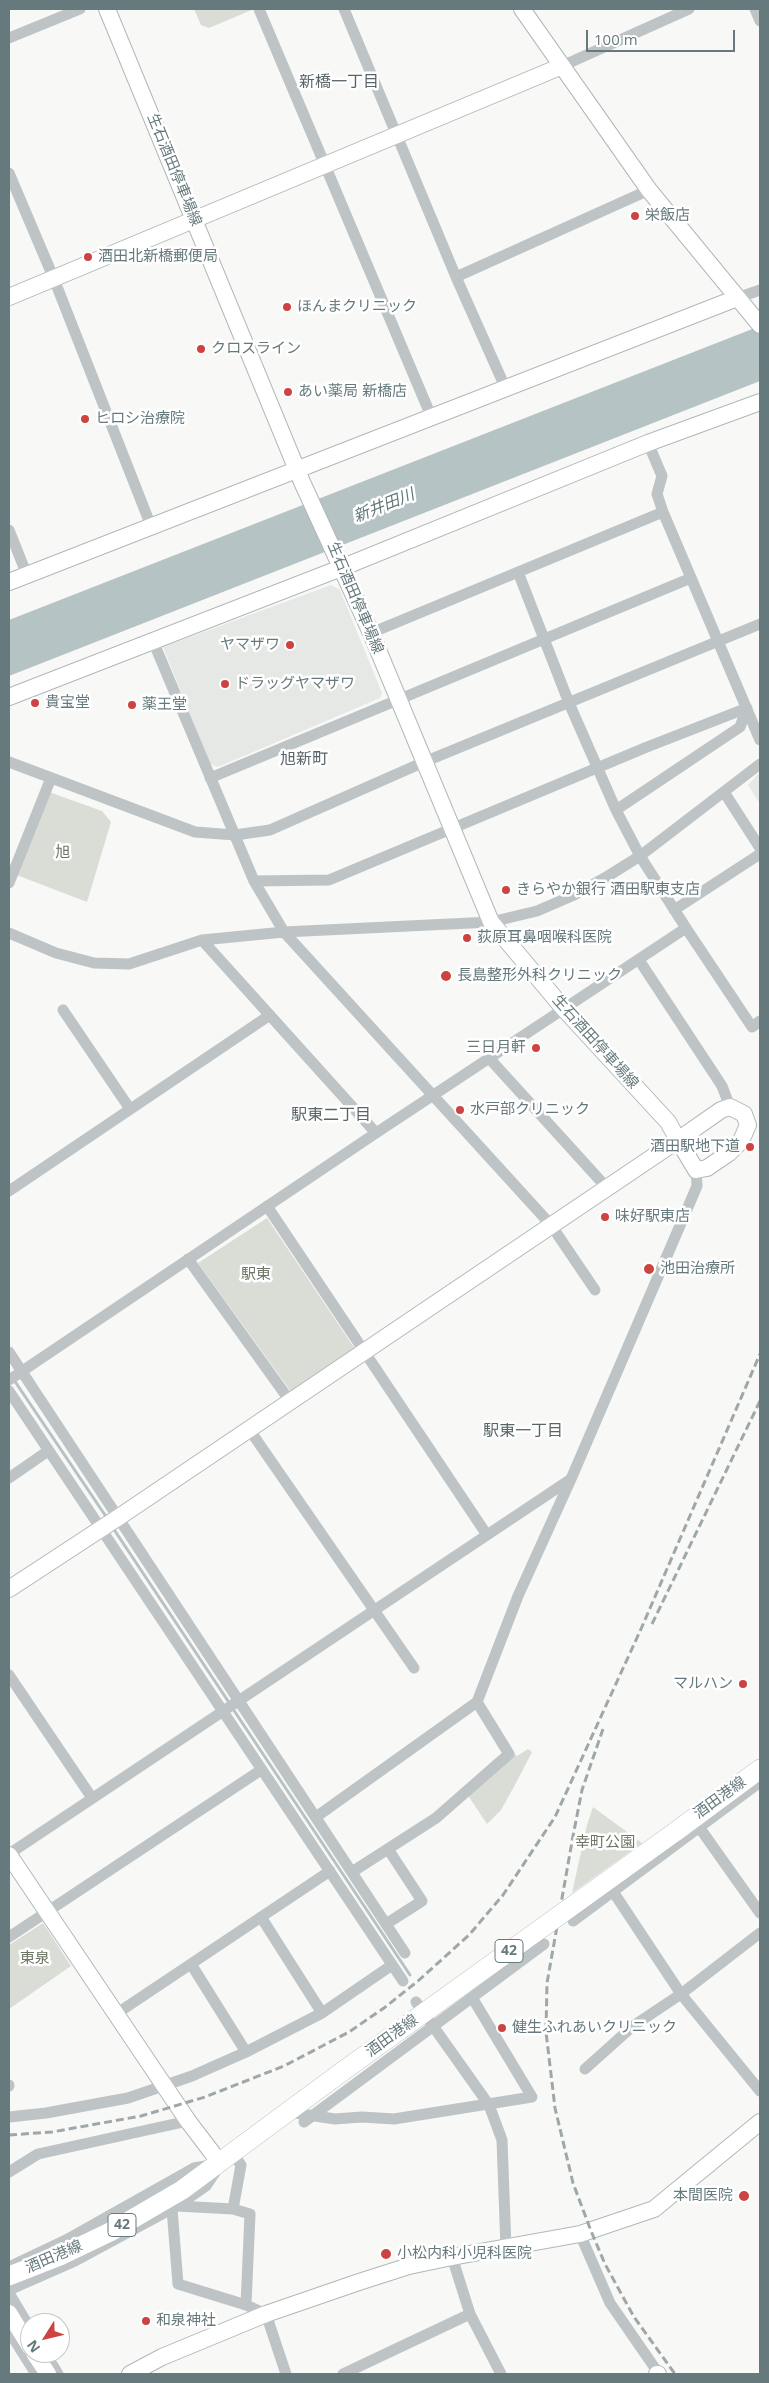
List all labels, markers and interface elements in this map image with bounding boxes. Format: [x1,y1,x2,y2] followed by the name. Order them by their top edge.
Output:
[589,20,738,52] scale bar
[594,29,638,49] text: 100 m
[299,72,379,92] district label: 新橋一丁目
[143,111,205,229] street label: 生石酒田停車場線
[645,207,690,225] place label: 栄飯店
[629,210,641,222] marker: 栄飯店
[98,248,218,266] place label: 酒田北新橋郵便局
[82,251,94,263] marker: 酒田北新橋郵便局
[297,298,417,316] place label: ほんまクリニック
[281,301,293,313] marker: ほんまクリニック
[211,340,301,358] place label: クロスライン
[195,343,207,355] marker: クロスライン
[298,383,407,401] place label: あい薬局 新橋店
[282,386,294,398] marker: あい薬局 新橋店
[95,410,185,428] place label: ヒロシ治療院
[79,413,91,425] marker: ヒロシ治療院
[351,485,417,527] water label: 新井田川
[323,539,387,657] street label: 生石酒田停車場線
[220,636,280,654] place label: ヤマザワ
[284,639,296,651] marker: ヤマザワ
[235,675,355,693] place label: ドラッグヤマザワ
[219,678,231,690] marker: ドラッグヤマザワ
[45,694,90,712] place label: 貴宝堂
[142,696,187,714] place label: 薬王堂
[29,697,41,709] marker: 貴宝堂
[126,699,138,711] marker: 薬王堂
[280,749,328,769] district label: 旭新町
[56,844,70,862] park label: 旭
[516,881,700,899] place label: きらやか銀行 酒田駅東支店
[500,884,512,896] marker: きらやか銀行 酒田駅東支店
[477,929,612,947] place label: 荻原耳鼻咽喉科医院
[461,932,473,944] marker: 荻原耳鼻咽喉科医院
[457,967,622,985] place label: 長島整形外科クリニック
[439,969,453,983] marker: 長島整形外科クリニック
[548,991,642,1093] street label: 生石酒田停車場線
[466,1039,526,1057] place label: 三日月軒
[530,1042,542,1054] marker: 三日月軒
[470,1101,590,1119] place label: 水戸部クリニック
[454,1104,466,1116] marker: 水戸部クリニック
[291,1105,371,1125] district label: 駅東二丁目
[650,1138,740,1156] place label: 酒田駅地下道
[744,1141,756,1153] marker: 酒田駅地下道
[615,1208,690,1226] place label: 味好駅東店
[599,1211,611,1223] marker: 味好駅東店
[660,1260,735,1278] place label: 池田治療所
[642,1262,656,1276] marker: 池田治療所
[241,1266,271,1284] park label: 駅東
[483,1421,563,1441] district label: 駅東一丁目
[673,1675,733,1693] place label: マルハン
[737,1678,749,1690] marker: マルハン
[690,1773,750,1823] street label: 酒田港線
[575,1834,635,1852] park label: 幸町公園
[495,1940,523,1962] road number: 42
[20,1950,50,1968] park label: 東泉
[362,2011,422,2061] street label: 酒田港線
[512,2019,677,2037] place label: 健生ふれあいクリニック
[496,2022,508,2034] marker: 健生ふれあいクリニック
[673,2187,733,2205] place label: 本間医院
[737,2189,751,2203] marker: 本間医院
[108,2214,136,2236] road number: 42
[23,2237,85,2277] street label: 酒田港線
[397,2245,532,2263] place label: 小松内科小児科医院
[379,2247,393,2261] marker: 小松内科小児科医院
[156,2312,216,2330] place label: 和泉神社
[20,2313,70,2363] north arrow
[140,2315,152,2327] marker: 和泉神社
[22,2336,44,2357] text: N

